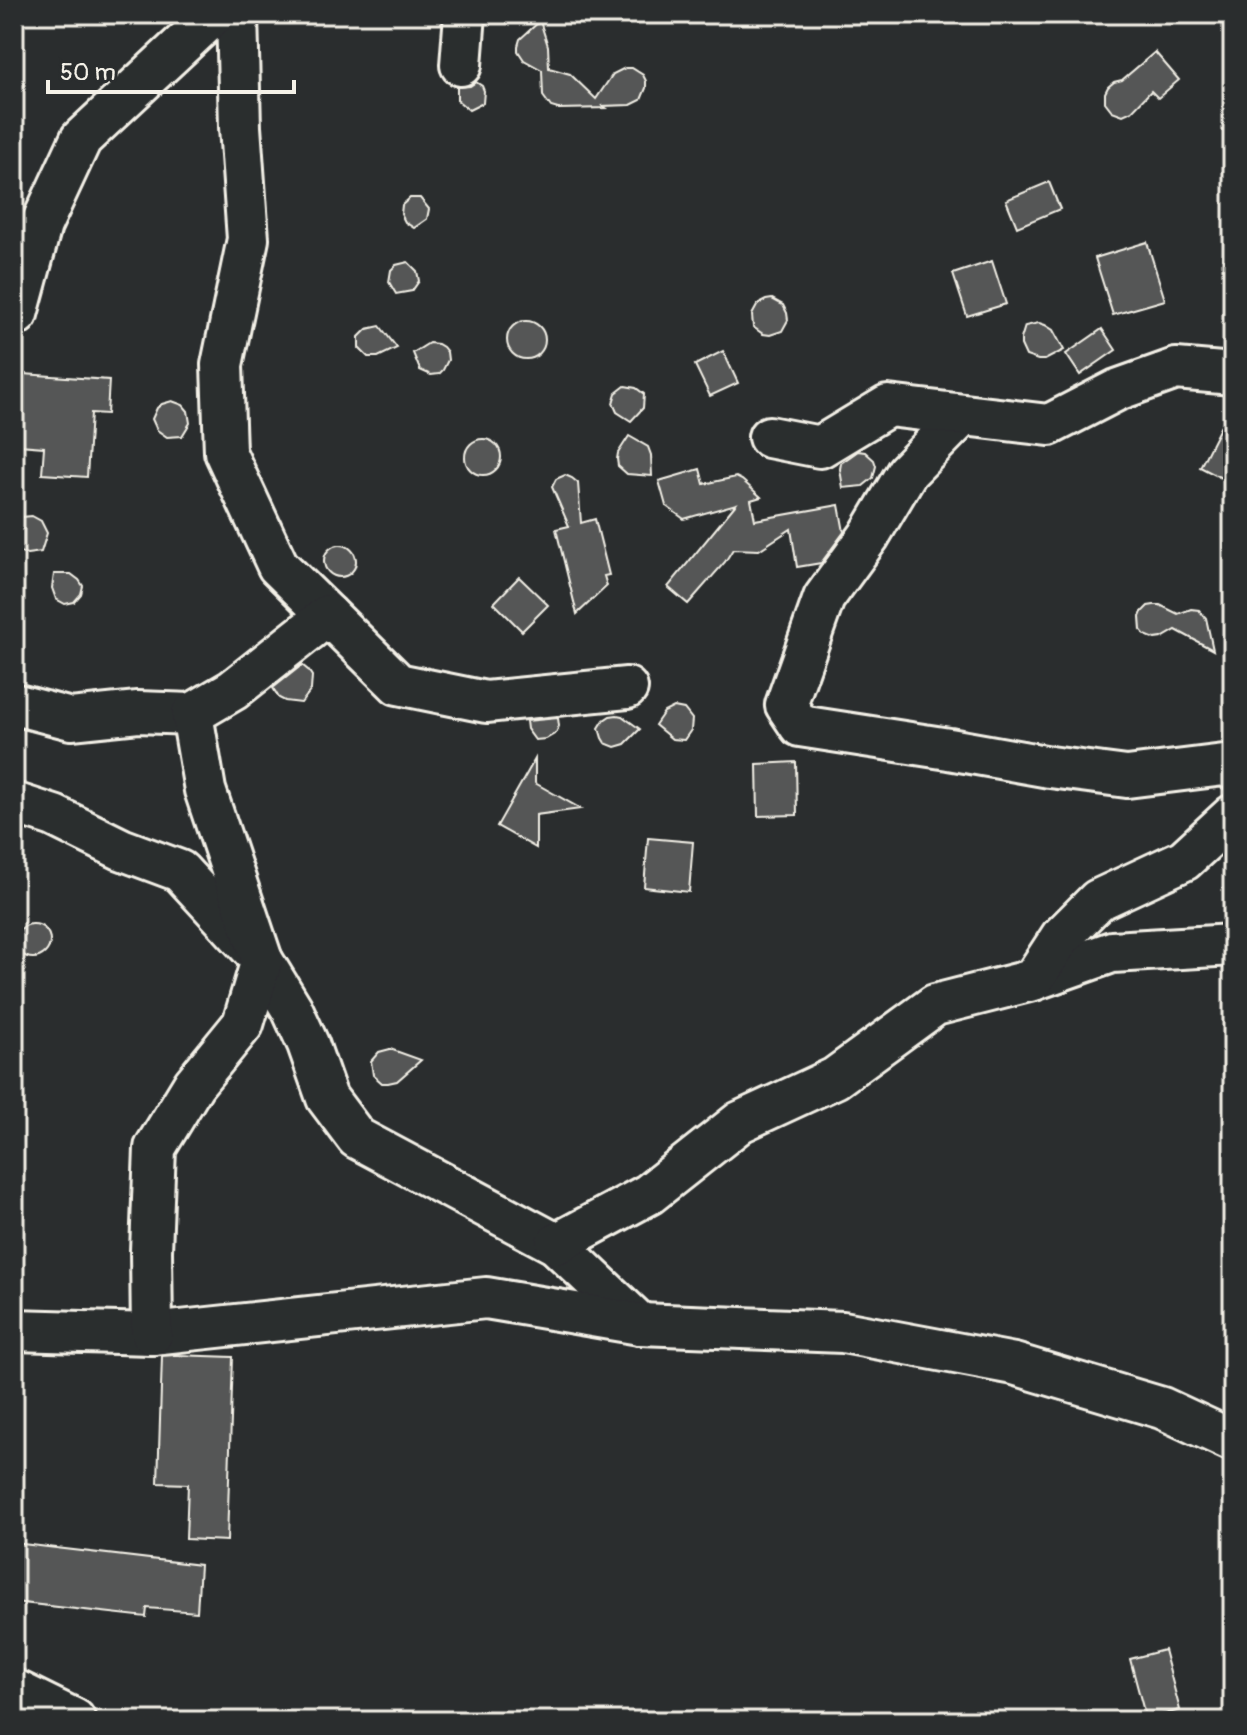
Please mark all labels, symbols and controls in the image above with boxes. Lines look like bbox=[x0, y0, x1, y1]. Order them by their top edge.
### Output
scale bar bbox=[48, 44, 294, 94]
text: 50 m bbox=[60, 58, 116, 87]

